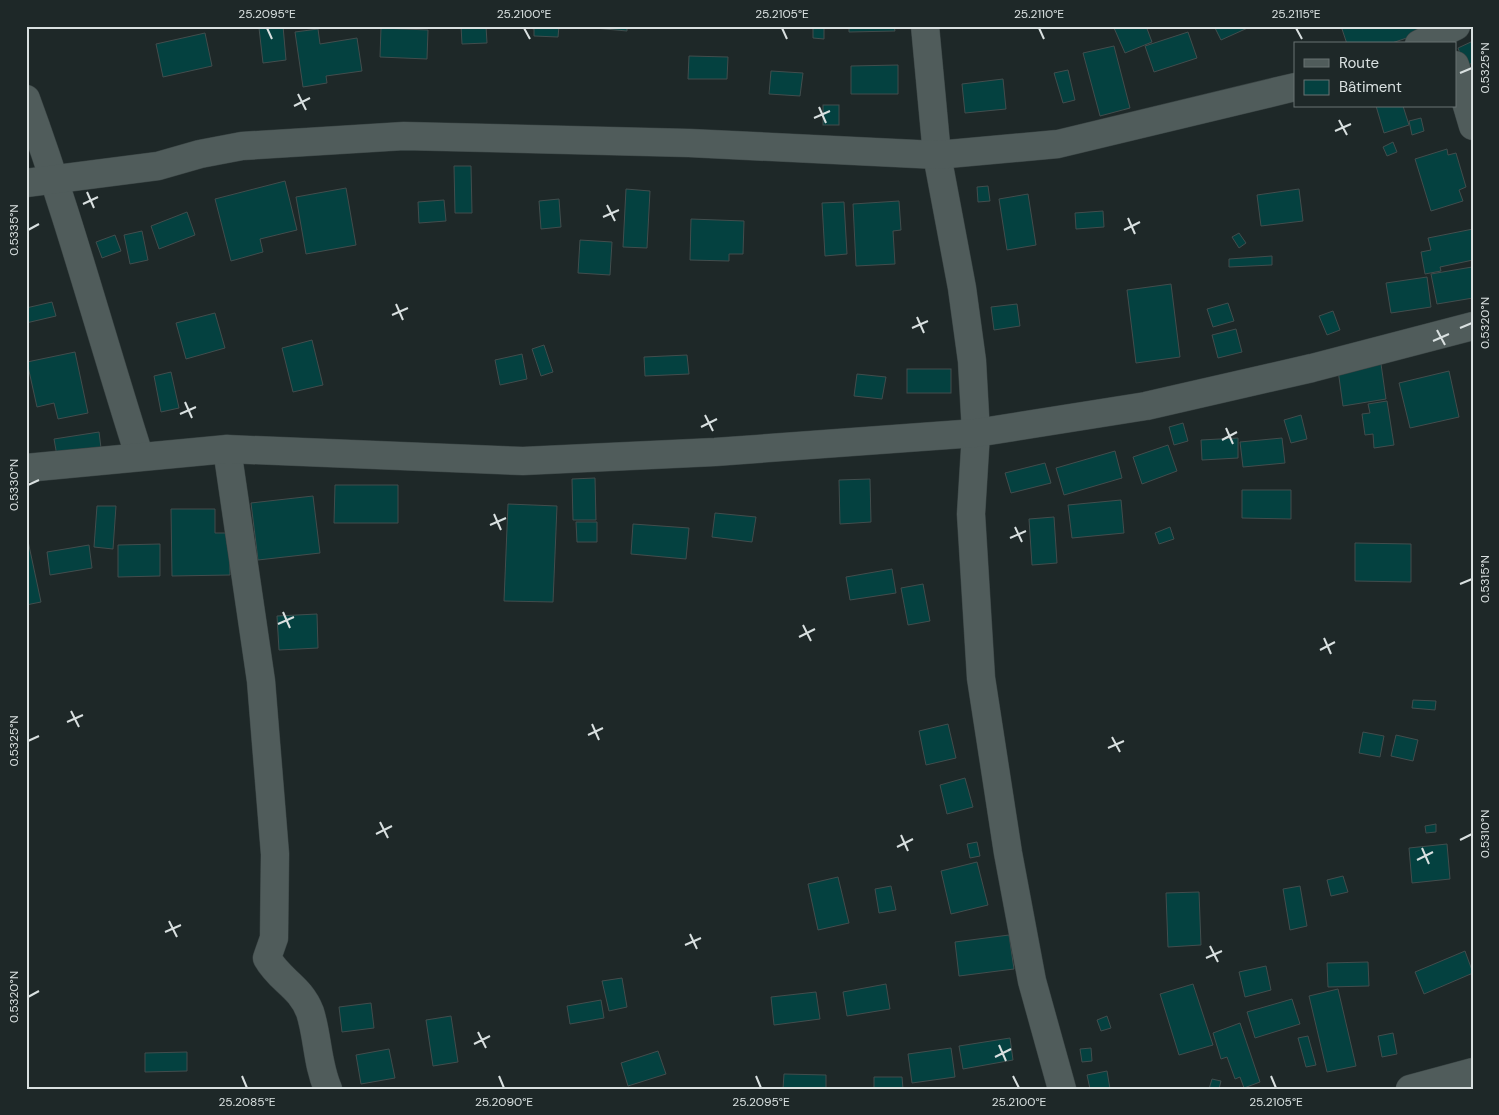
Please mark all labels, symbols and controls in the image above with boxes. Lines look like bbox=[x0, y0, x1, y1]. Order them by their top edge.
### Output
text: 25.2095°E bbox=[238, 6, 296, 22]
text: 25.2100°E bbox=[497, 6, 552, 22]
text: 25.2105°E bbox=[755, 6, 809, 22]
text: 25.2110°E bbox=[1014, 6, 1064, 22]
text: 25.2115°E bbox=[1271, 6, 1321, 22]
legend bbox=[1294, 42, 1456, 108]
text: 0.5325°N bbox=[1477, 42, 1493, 94]
text: Route bbox=[1339, 53, 1379, 73]
text: Bâtiment bbox=[1339, 77, 1402, 97]
text: 0.5335°N bbox=[6, 204, 22, 256]
text: 0.5320°N bbox=[1477, 297, 1493, 349]
text: 0.5330°N bbox=[6, 459, 22, 511]
text: 0.5315°N bbox=[1477, 555, 1493, 603]
text: 0.5325°N bbox=[6, 715, 22, 767]
text: 0.5310°N bbox=[1477, 810, 1493, 858]
text: 0.5320°N bbox=[6, 971, 22, 1023]
text: 25.2085°E bbox=[218, 1094, 276, 1110]
text: 25.2090°E bbox=[475, 1094, 533, 1110]
text: 25.2095°E bbox=[732, 1094, 790, 1110]
text: 25.2100°E bbox=[992, 1094, 1047, 1110]
text: 25.2105°E bbox=[1249, 1094, 1303, 1110]

